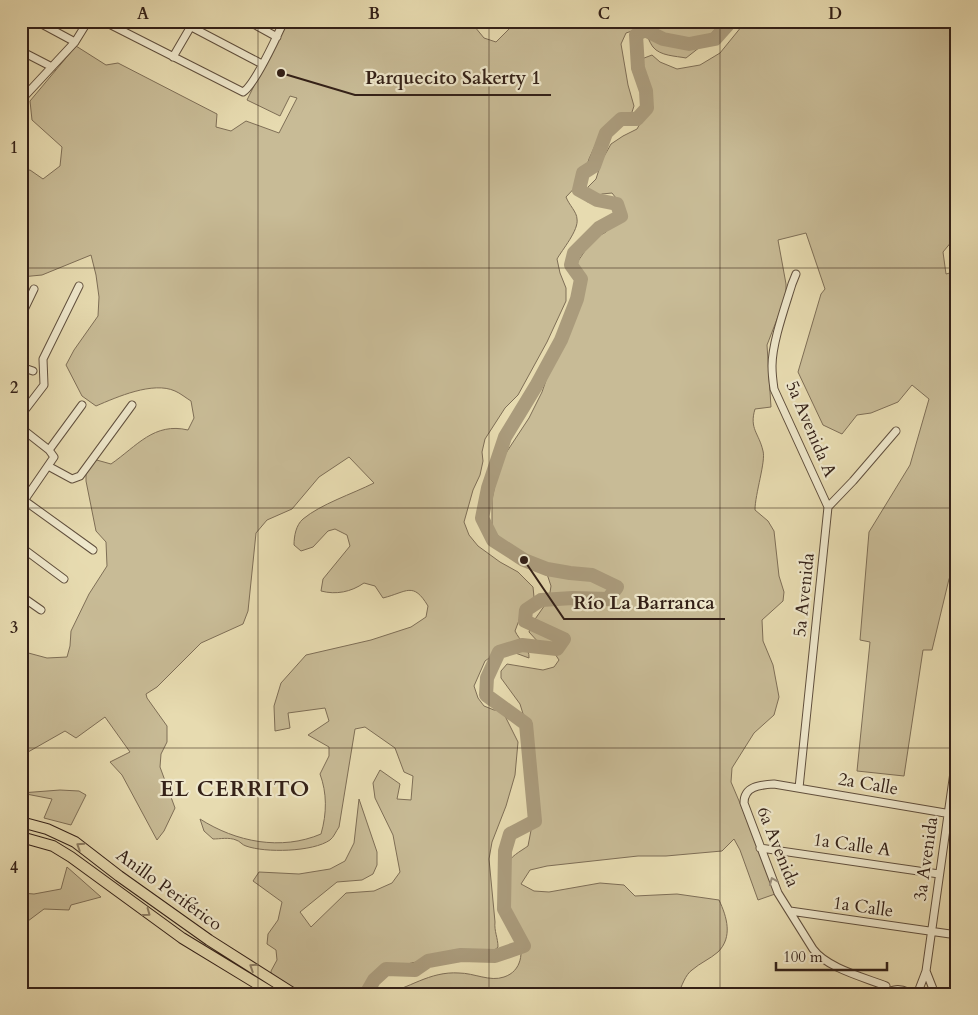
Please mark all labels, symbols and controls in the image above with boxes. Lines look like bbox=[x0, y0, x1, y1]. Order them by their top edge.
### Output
text: A bbox=[137, 3, 149, 25]
text: B bbox=[368, 3, 380, 25]
text: C bbox=[598, 3, 610, 25]
text: D bbox=[828, 3, 842, 25]
callout: Parquecito Sakerty 1 bbox=[355, 61, 551, 95]
text: Parquecito Sakerty 1 bbox=[365, 65, 541, 91]
text: 1 bbox=[10, 137, 18, 159]
text: 2 bbox=[10, 377, 18, 399]
street label: 5a Avenida A bbox=[780, 377, 843, 481]
street label: 5a Avenida bbox=[787, 551, 821, 638]
callout: Río La Barranca bbox=[564, 585, 725, 619]
text: Río La Barranca bbox=[573, 590, 715, 616]
text: 3 bbox=[10, 617, 18, 639]
street label: 2a Calle bbox=[836, 766, 900, 802]
district label: EL CERRITO bbox=[160, 774, 310, 804]
street label: 6a Avenida bbox=[751, 803, 806, 891]
street label: 3a Avenida bbox=[908, 815, 944, 903]
street label: 1a Calle A bbox=[811, 827, 893, 863]
one-way arrow bbox=[76, 843, 86, 852]
street label: Anillo Periférico bbox=[111, 843, 227, 937]
text: 4 bbox=[10, 857, 18, 879]
one-way arrow bbox=[768, 877, 778, 885]
street label: 1a Calle bbox=[831, 890, 895, 924]
one-way arrow bbox=[141, 907, 151, 916]
scale bar bbox=[776, 940, 887, 972]
text: 100 m bbox=[783, 947, 823, 967]
one-way arrow bbox=[250, 964, 259, 973]

